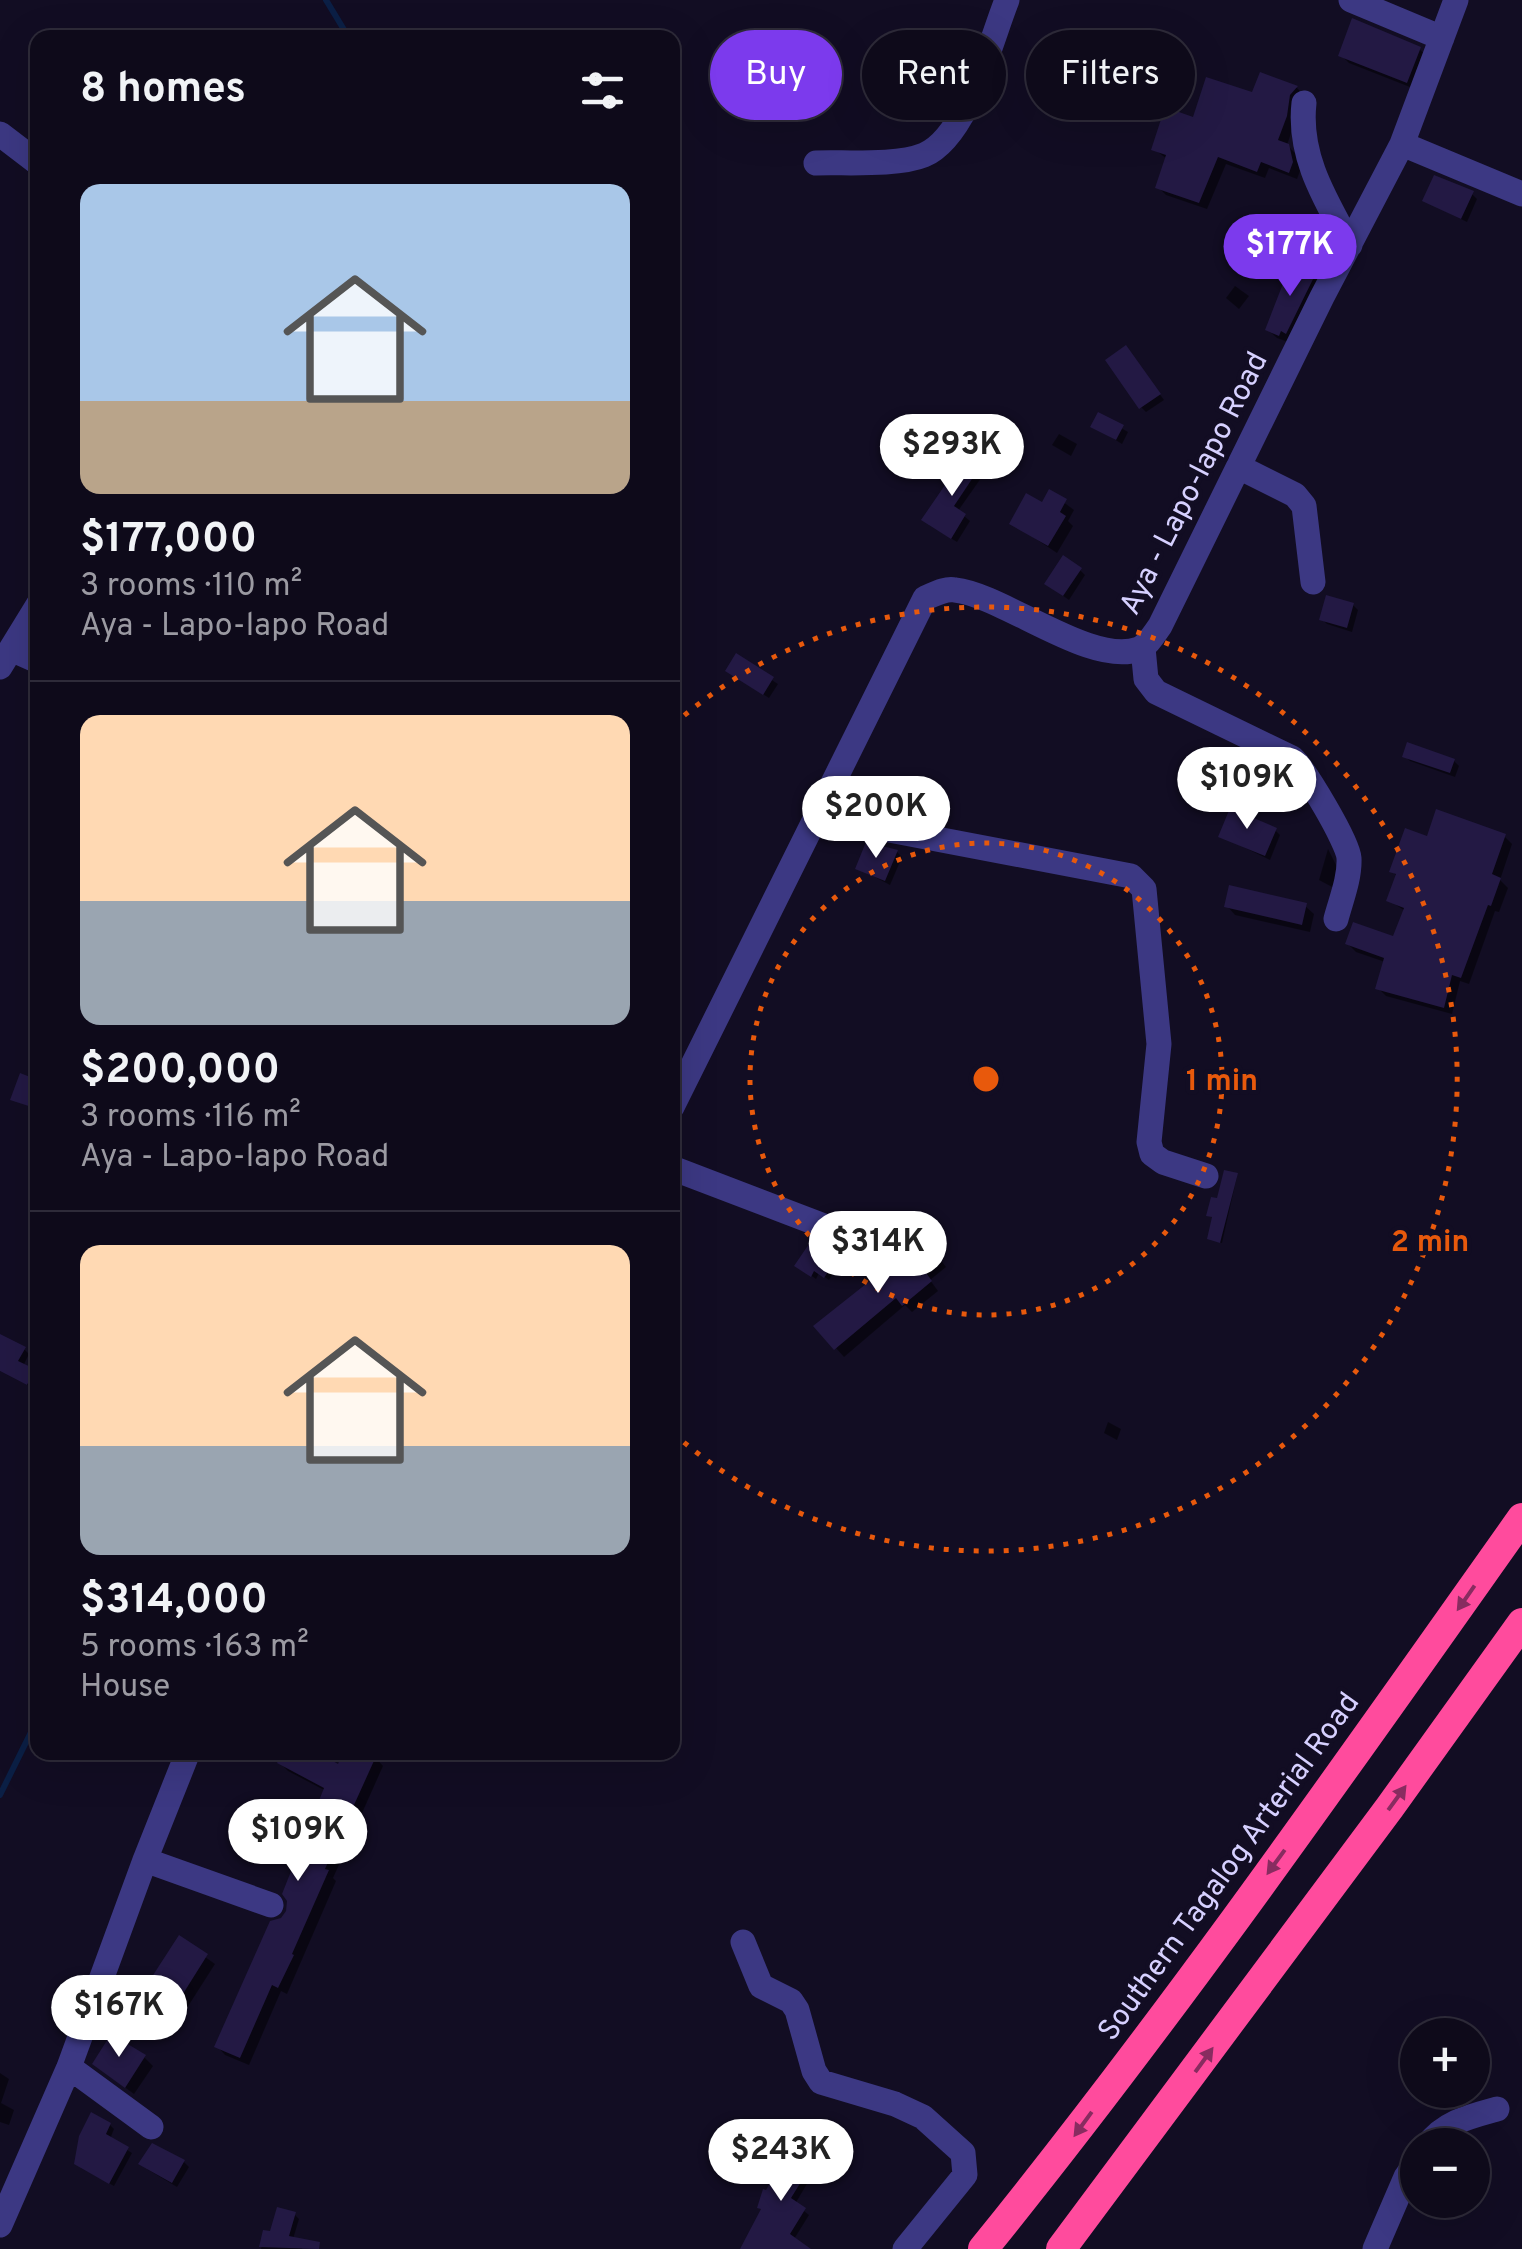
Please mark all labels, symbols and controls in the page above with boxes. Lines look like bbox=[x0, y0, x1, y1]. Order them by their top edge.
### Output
chip: Buy bbox=[710, 30, 842, 120]
chip: Rent bbox=[862, 30, 1006, 120]
chip: Filters bbox=[1026, 30, 1195, 120]
icon: filters bbox=[575, 63, 630, 118]
text: 8 homes bbox=[80, 64, 246, 117]
pin: $177K bbox=[1220, 214, 1360, 299]
text: $177K bbox=[1246, 226, 1334, 266]
icon: home bbox=[265, 249, 445, 429]
street label: Aya - Lapo-lapo Road bbox=[1113, 347, 1278, 622]
pin: $293K bbox=[882, 414, 1022, 499]
text: $293K bbox=[902, 426, 1002, 466]
text: $177,000 bbox=[80, 514, 257, 567]
text: 3 rooms · 110 m² bbox=[80, 567, 302, 607]
text: Aya - Lapo-lapo Road bbox=[80, 607, 389, 647]
pin: $109K bbox=[1177, 747, 1317, 832]
text: $109K bbox=[1199, 759, 1295, 799]
pin: $200K bbox=[806, 776, 946, 861]
icon: home bbox=[265, 780, 445, 960]
text: $200K bbox=[824, 788, 928, 828]
text: $200,000 bbox=[80, 1045, 280, 1098]
centre of rings bbox=[968, 1061, 1004, 1097]
text: 1 min bbox=[1186, 1064, 1258, 1101]
text: 3 rooms · 116 m² bbox=[80, 1098, 301, 1138]
text: Aya - Lapo-lapo Road bbox=[80, 1138, 389, 1178]
pin: $314K bbox=[808, 1211, 948, 1296]
text: $314K bbox=[831, 1223, 925, 1263]
text: 2 min bbox=[1391, 1225, 1469, 1262]
icon: home bbox=[265, 1310, 445, 1490]
text: $314,000 bbox=[80, 1575, 268, 1628]
one-way arrow bbox=[1457, 1585, 1476, 1611]
text: 5 rooms · 163 m² bbox=[80, 1628, 309, 1668]
text: House bbox=[80, 1668, 170, 1708]
street label: Southern Tagalog Arterial Road bbox=[1091, 1686, 1369, 2049]
one-way arrow bbox=[1387, 1784, 1406, 1811]
pin: $109K bbox=[228, 1799, 368, 1884]
text: $109K bbox=[250, 1811, 346, 1851]
one-way arrow bbox=[1267, 1849, 1286, 1875]
pin: $167K bbox=[49, 1975, 189, 2060]
text: $167K bbox=[73, 1987, 165, 2027]
map controls bbox=[1400, 2018, 1490, 2218]
button: + bbox=[1400, 2018, 1490, 2108]
one-way arrow bbox=[1194, 2046, 1214, 2073]
one-way arrow bbox=[1074, 2110, 1094, 2137]
pin: $243K bbox=[711, 2119, 851, 2204]
button: − bbox=[1400, 2128, 1490, 2218]
text: $243K bbox=[730, 2131, 832, 2171]

